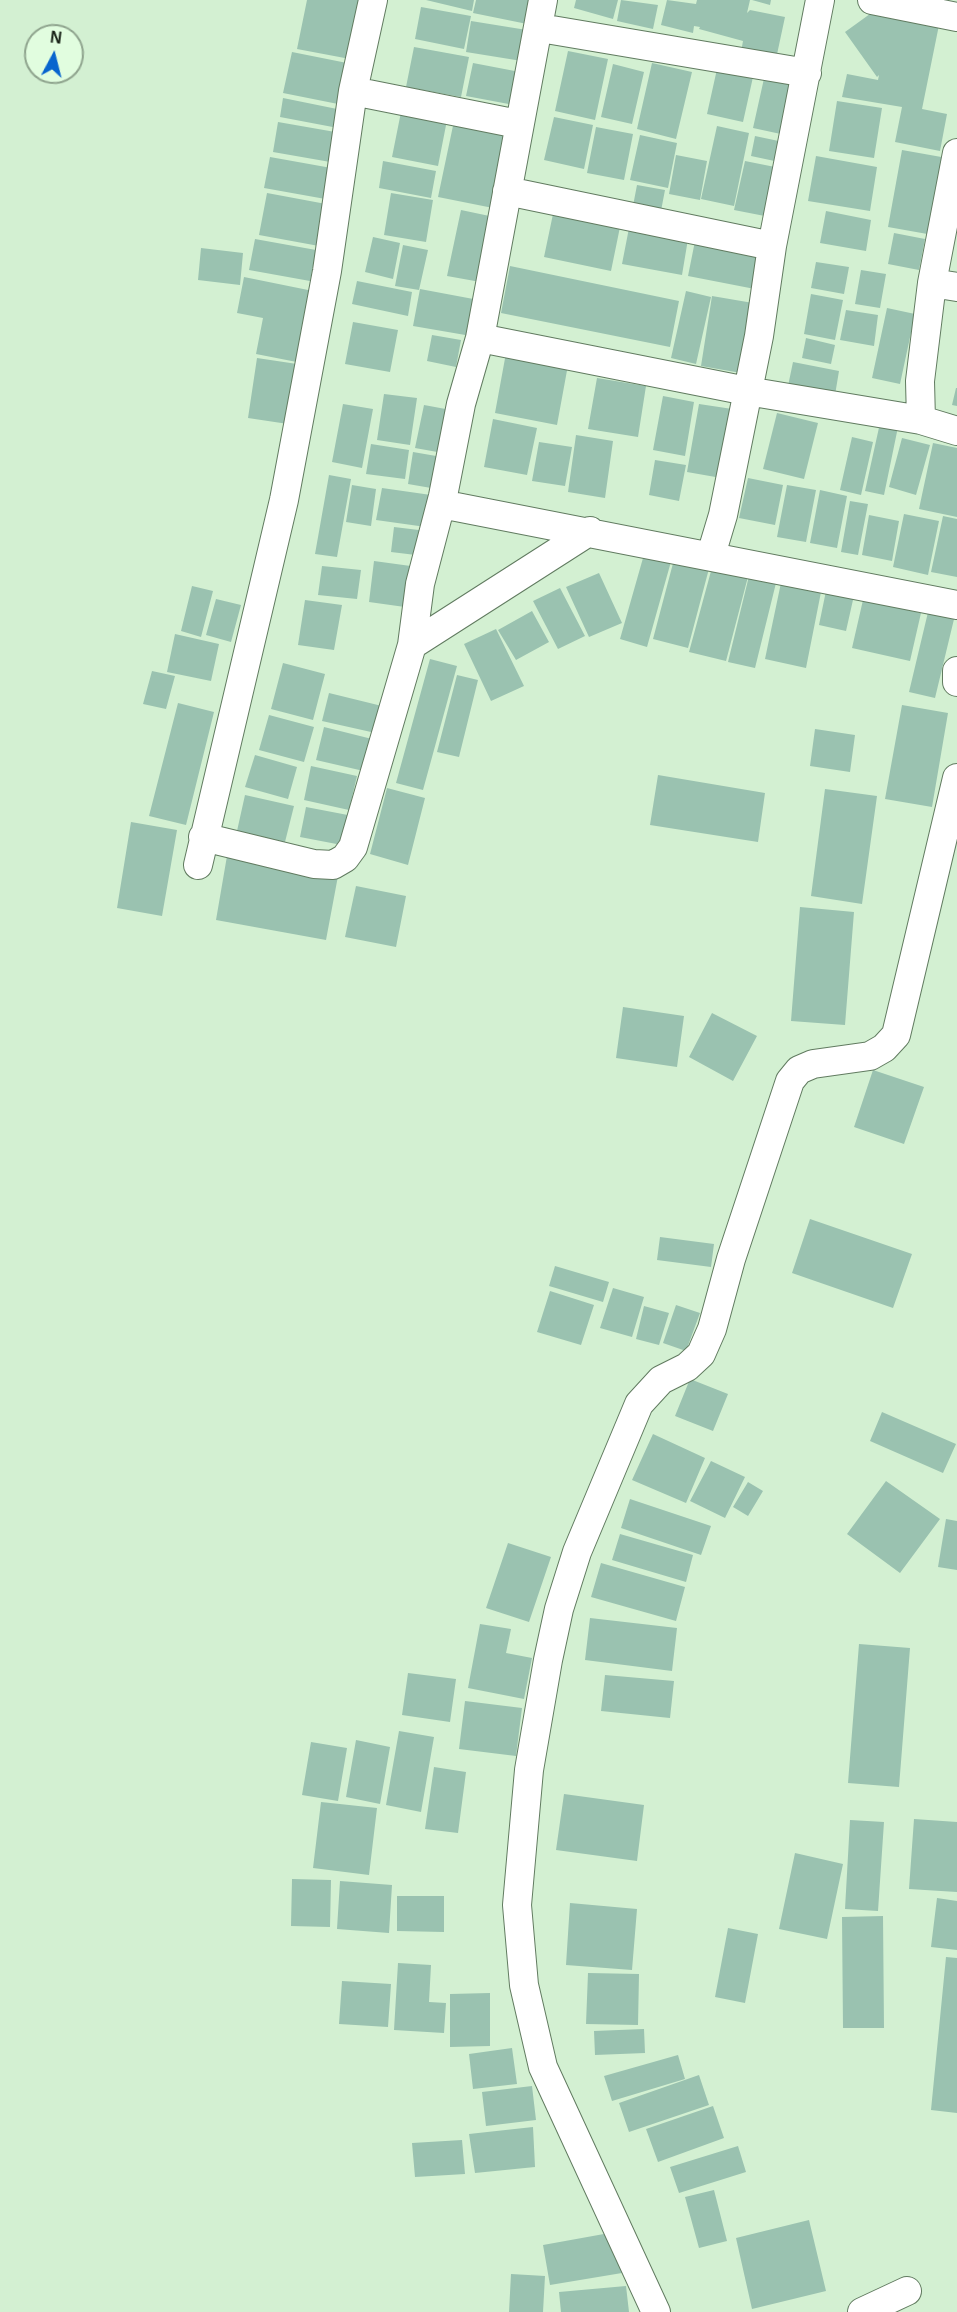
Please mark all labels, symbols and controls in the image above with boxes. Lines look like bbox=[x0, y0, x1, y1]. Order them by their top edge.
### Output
north arrow bbox=[24, 24, 84, 84]
text: N bbox=[49, 28, 63, 47]

